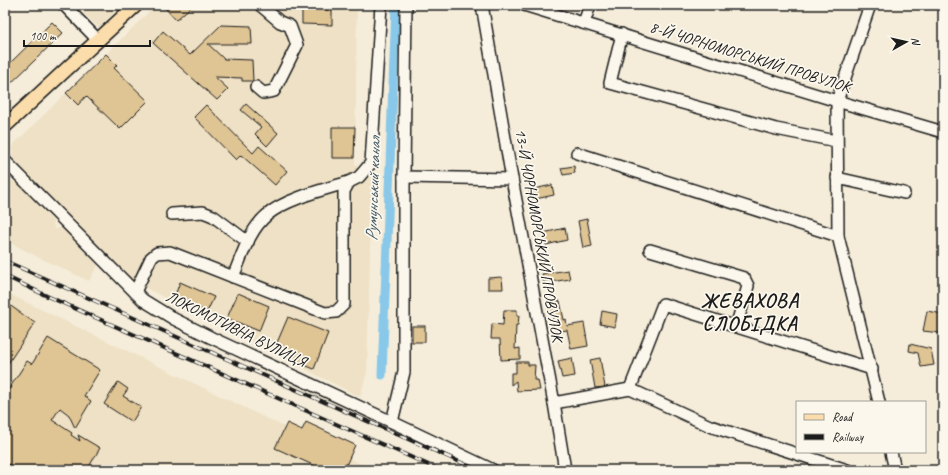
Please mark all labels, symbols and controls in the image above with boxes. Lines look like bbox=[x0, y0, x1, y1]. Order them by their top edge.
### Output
street label: 8-Й ЧОРНОМОРСЬКИЙ ПРОВУЛОК bbox=[647, 17, 856, 98]
scale bar bbox=[24, 22, 150, 48]
north arrow bbox=[886, 22, 926, 62]
text: 100 m bbox=[30, 28, 57, 44]
text: N bbox=[908, 36, 924, 47]
street label: 13-Й ЧОРНОМОРСЬКИЙ ПРОВУЛОК bbox=[510, 127, 568, 346]
water label: Румунський канал bbox=[361, 134, 385, 241]
street label: ЛОКОМОТИВНА ВУЛИЦЯ bbox=[163, 286, 312, 373]
district label: ЖЕВАХОВА СЛОБІДКА bbox=[701, 288, 800, 336]
legend bbox=[796, 401, 926, 453]
text: Road bbox=[832, 409, 854, 425]
text: Railway bbox=[832, 429, 864, 445]

